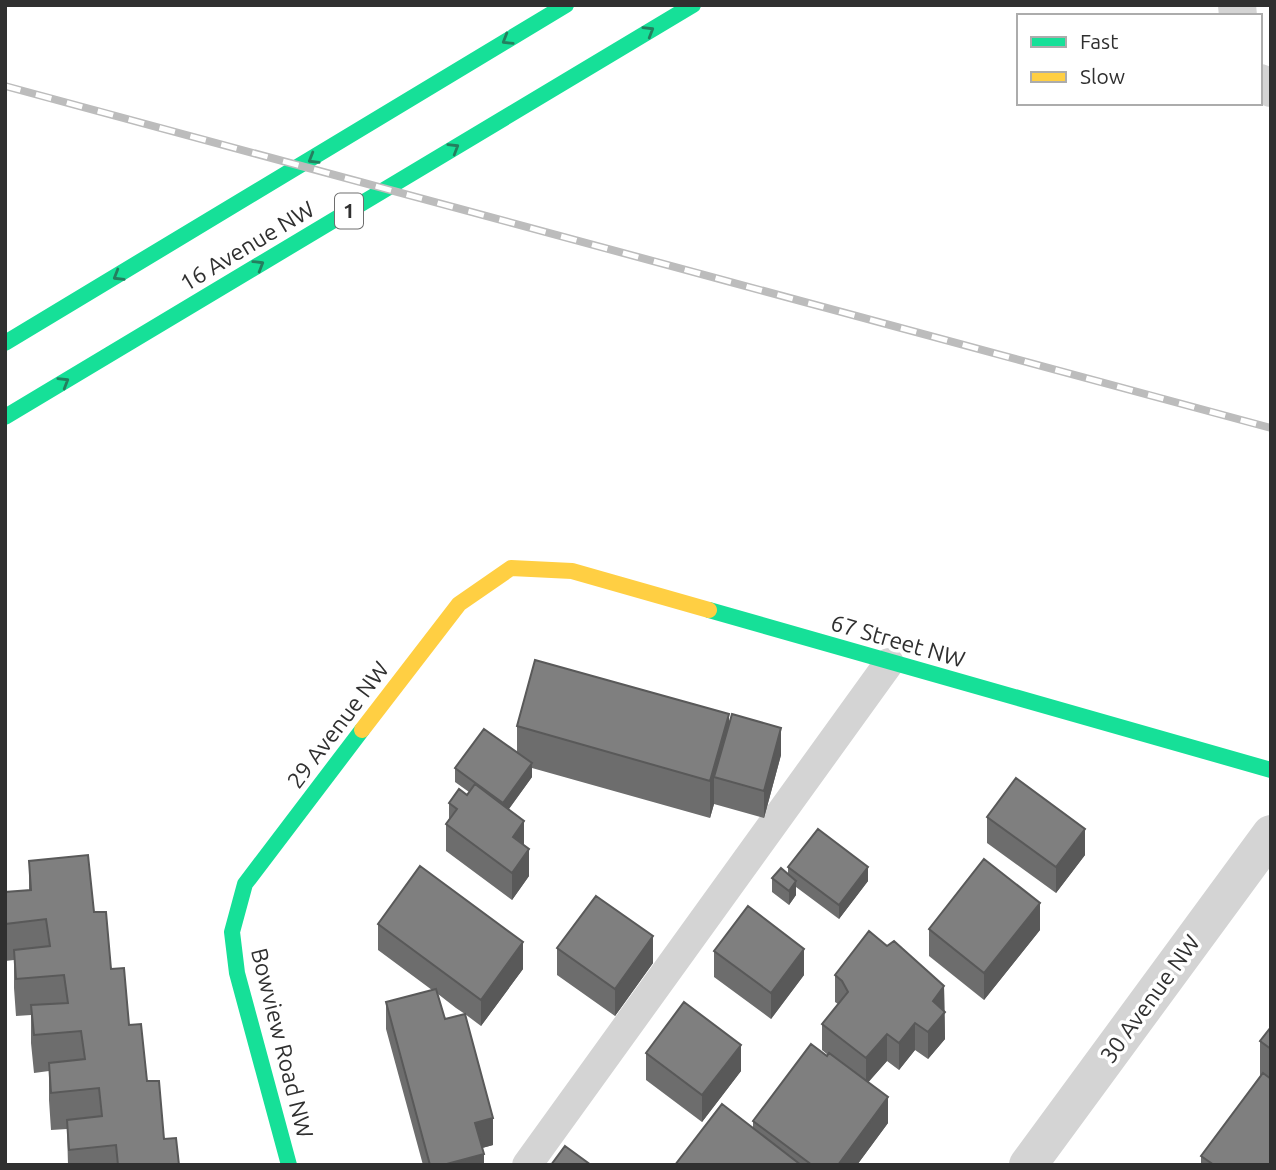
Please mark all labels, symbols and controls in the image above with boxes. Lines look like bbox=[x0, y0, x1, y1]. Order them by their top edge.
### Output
legend bbox=[1017, 14, 1262, 105]
one-way arrow bbox=[642, 27, 655, 40]
text: Fast bbox=[1080, 29, 1118, 53]
one-way arrow bbox=[502, 32, 515, 45]
text: Slow bbox=[1080, 64, 1125, 88]
one-way arrow bbox=[447, 144, 460, 157]
one-way arrow bbox=[308, 151, 321, 164]
road number: 1 bbox=[335, 194, 363, 228]
street label: 16 Avenue NW bbox=[175, 196, 318, 295]
one-way arrow bbox=[251, 260, 264, 273]
one-way arrow bbox=[112, 268, 125, 281]
one-way arrow bbox=[56, 377, 69, 390]
street label: 67 Street NW bbox=[828, 609, 968, 672]
street label: 29 Avenue NW bbox=[282, 657, 393, 793]
street label: 30 Avenue NW bbox=[1095, 930, 1204, 1067]
street label: Bowview Road NW bbox=[247, 945, 318, 1140]

